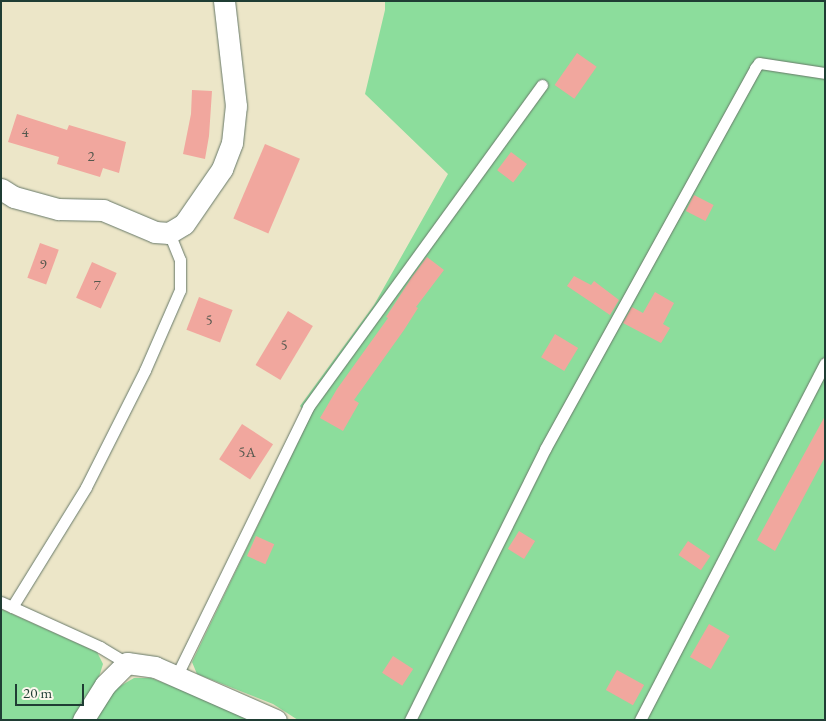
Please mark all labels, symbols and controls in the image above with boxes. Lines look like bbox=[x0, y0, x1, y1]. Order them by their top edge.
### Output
house number: 4 bbox=[21, 123, 29, 141]
house number: 2 bbox=[87, 147, 95, 165]
house number: 9 bbox=[39, 255, 47, 273]
house number: 7 bbox=[93, 276, 101, 294]
house number: 5 bbox=[205, 311, 213, 329]
house number: 5 bbox=[280, 336, 288, 354]
house number: 5А bbox=[238, 443, 256, 461]
scale bar bbox=[18, 674, 86, 706]
text: 20 m bbox=[23, 683, 52, 702]

